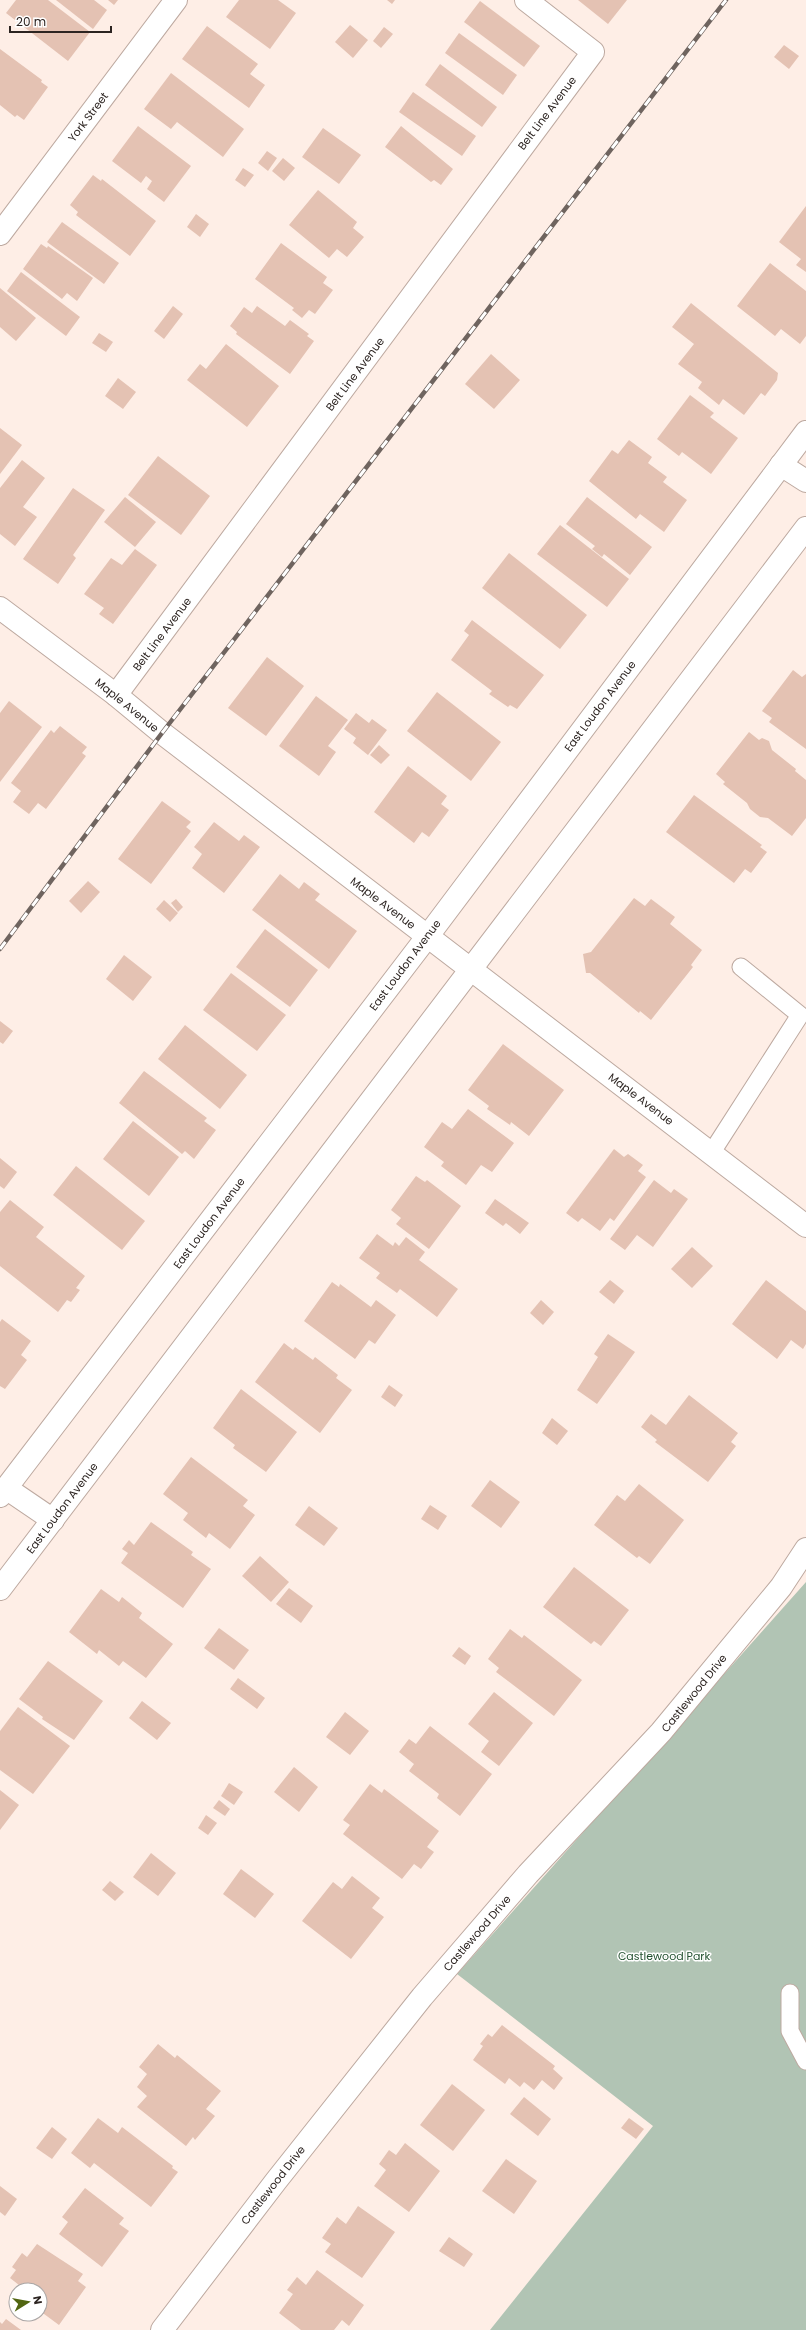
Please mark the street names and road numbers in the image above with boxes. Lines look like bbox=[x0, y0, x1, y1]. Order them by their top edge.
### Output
street label: Belt Line Avenue bbox=[514, 73, 580, 153]
street label: York Street bbox=[64, 89, 112, 145]
street label: Belt Line Avenue bbox=[322, 334, 388, 414]
street label: Belt Line Avenue bbox=[129, 594, 195, 674]
street label: East Loudon Avenue bbox=[560, 657, 640, 755]
street label: Maple Avenue bbox=[92, 674, 163, 736]
street label: Maple Avenue bbox=[347, 873, 419, 933]
street label: East Loudon Avenue bbox=[365, 916, 445, 1014]
street label: Maple Avenue bbox=[605, 1069, 677, 1129]
street label: East Loudon Avenue bbox=[169, 1174, 249, 1272]
street label: East Loudon Avenue bbox=[22, 1459, 102, 1557]
street label: Castlewood Drive bbox=[657, 1650, 731, 1735]
street label: Castlewood Drive bbox=[439, 1891, 515, 1975]
street label: Castlewood Drive bbox=[237, 2142, 309, 2228]

